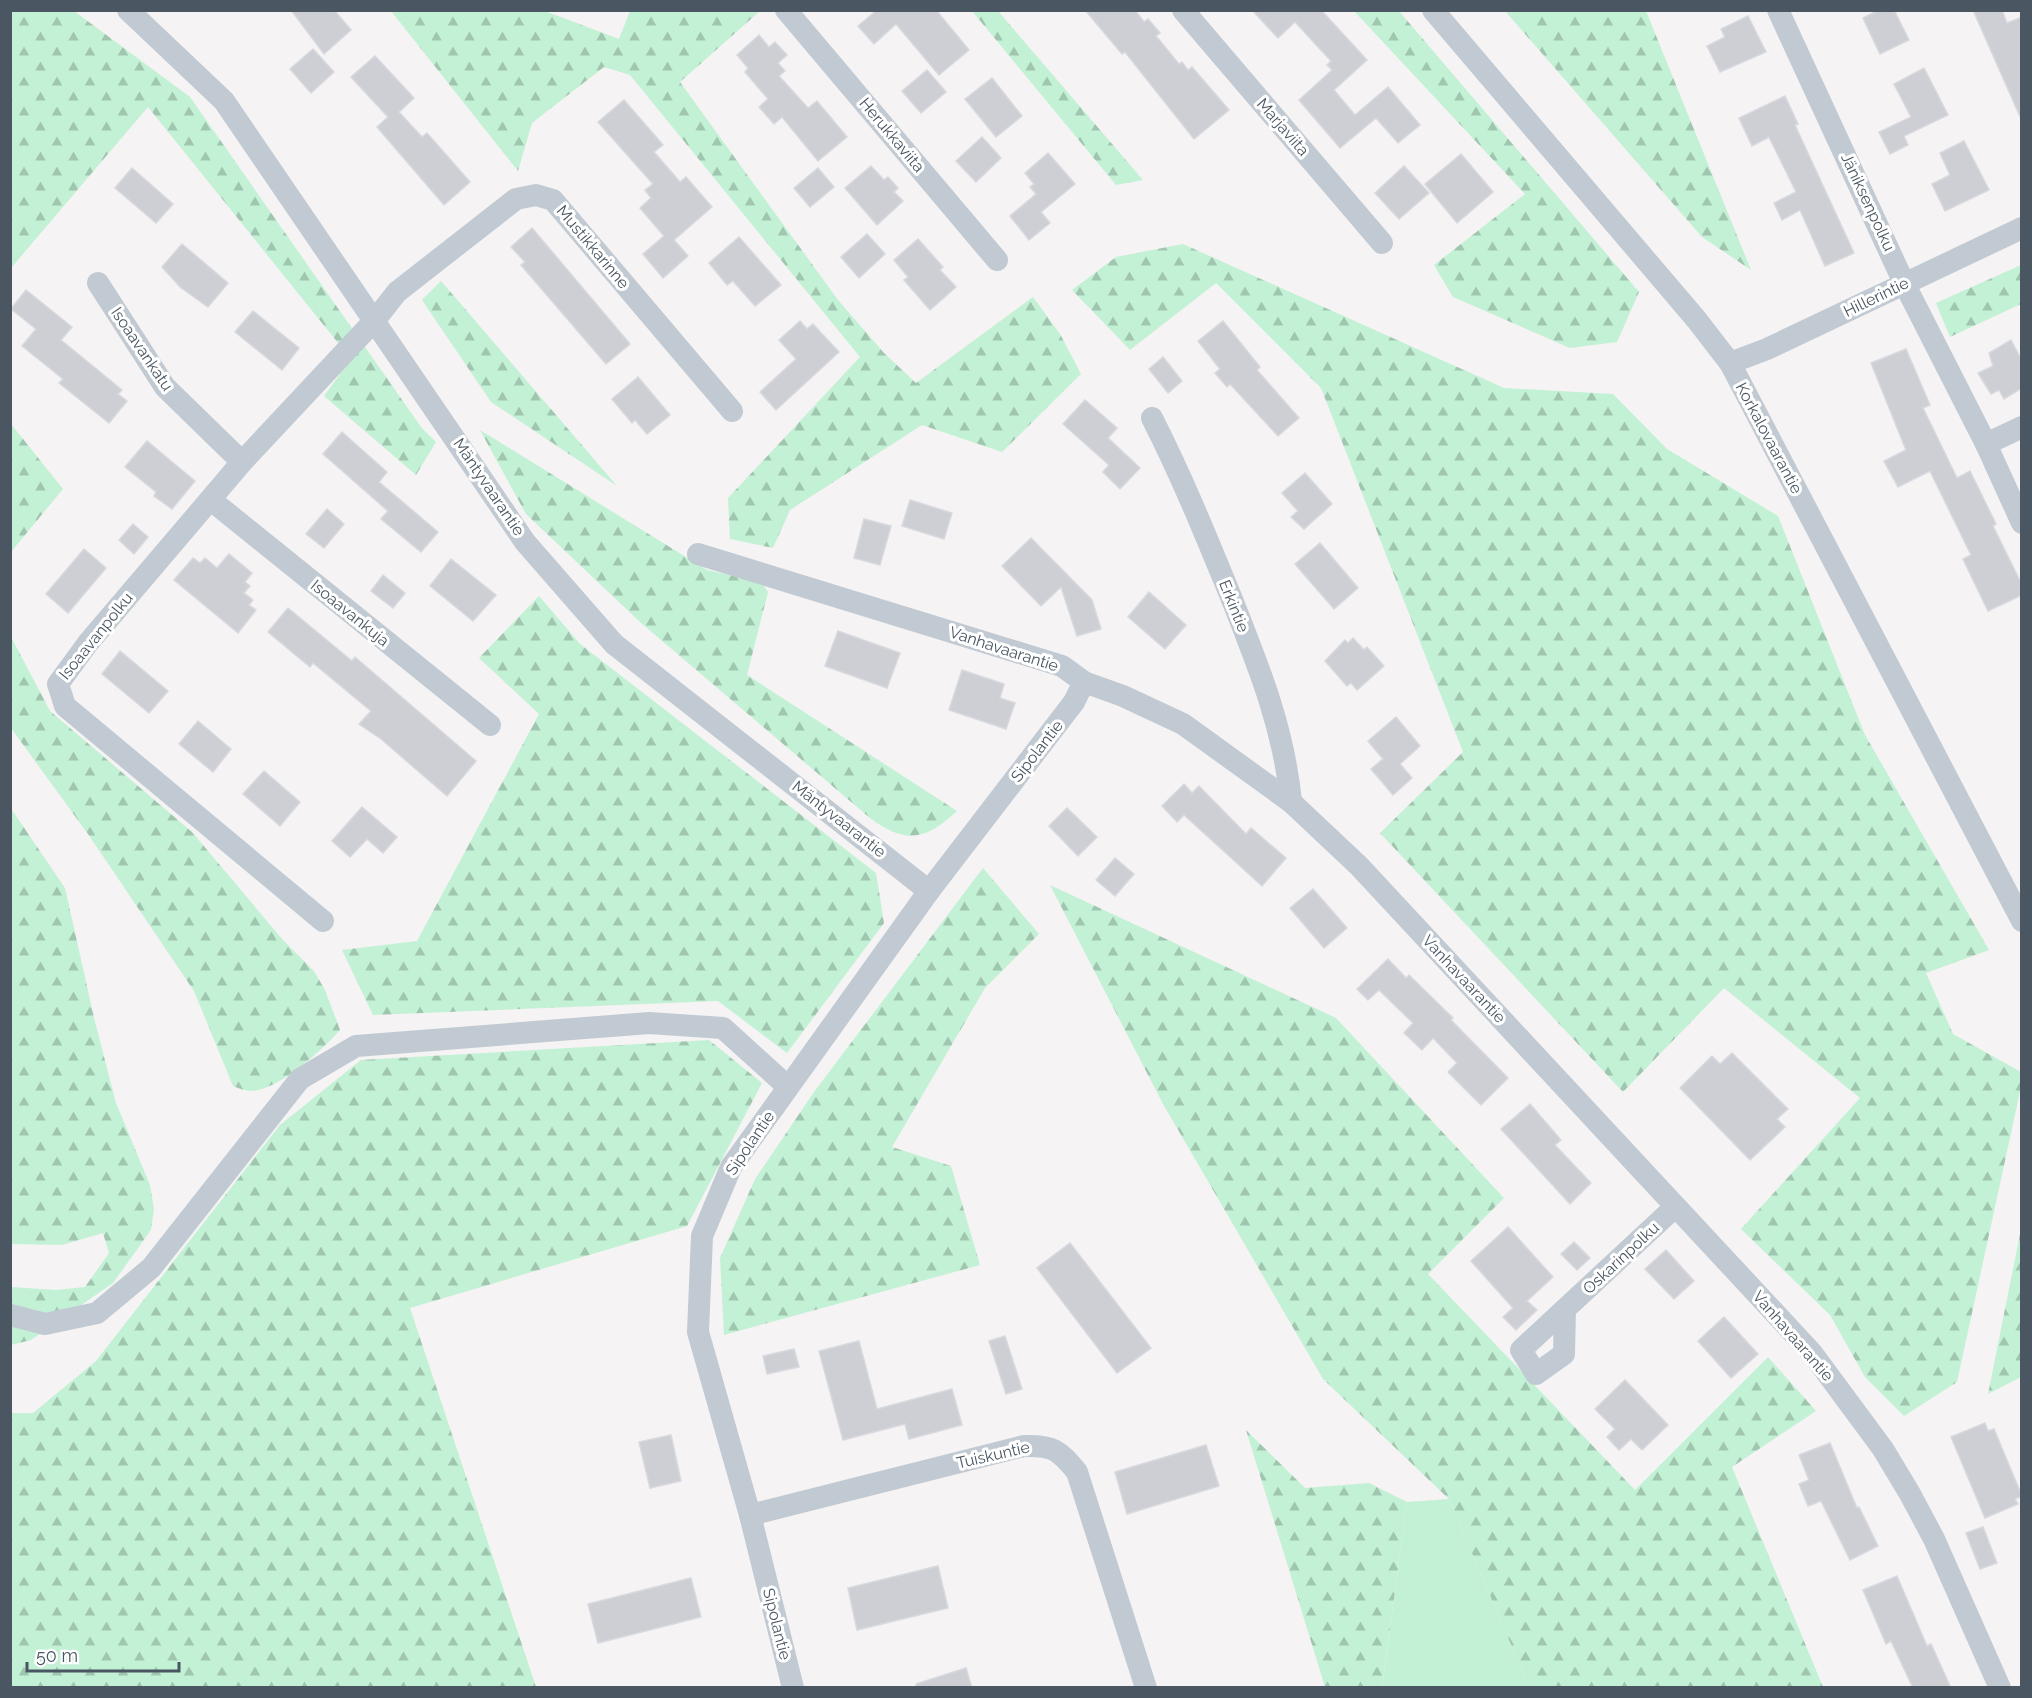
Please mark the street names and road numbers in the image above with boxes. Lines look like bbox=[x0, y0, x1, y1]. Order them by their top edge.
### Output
street label: Herukkaviita bbox=[855, 94, 929, 176]
street label: Marjaviita bbox=[1253, 94, 1313, 160]
street label: Jäniksenpolku bbox=[1837, 150, 1899, 254]
street label: Mustikkarinne bbox=[553, 201, 633, 293]
street label: Hillerintie bbox=[1840, 273, 1912, 321]
street label: Isoaavankatu bbox=[107, 304, 177, 394]
street label: Korkalovaarantie bbox=[1732, 379, 1806, 497]
street label: Mäntyvaarantie bbox=[449, 435, 529, 539]
street label: Isoaavankuja bbox=[307, 576, 393, 650]
street label: Erkintie bbox=[1215, 577, 1253, 635]
street label: Isoaavanpolku bbox=[55, 589, 137, 683]
street label: Vanhavaarantie bbox=[947, 622, 1061, 676]
street label: Sipolantie bbox=[1007, 716, 1067, 786]
street label: Mäntyvaarantie bbox=[788, 777, 890, 861]
street label: Vanhavaarantie bbox=[1418, 931, 1510, 1027]
street label: Sipolantie bbox=[722, 1107, 778, 1179]
street label: Oskarinpolku bbox=[1579, 1218, 1663, 1298]
street label: Vanhavaarantie bbox=[1749, 1287, 1837, 1385]
street label: Tuiskuntie bbox=[955, 1437, 1031, 1473]
street label: Sipolantie bbox=[759, 1586, 795, 1662]

